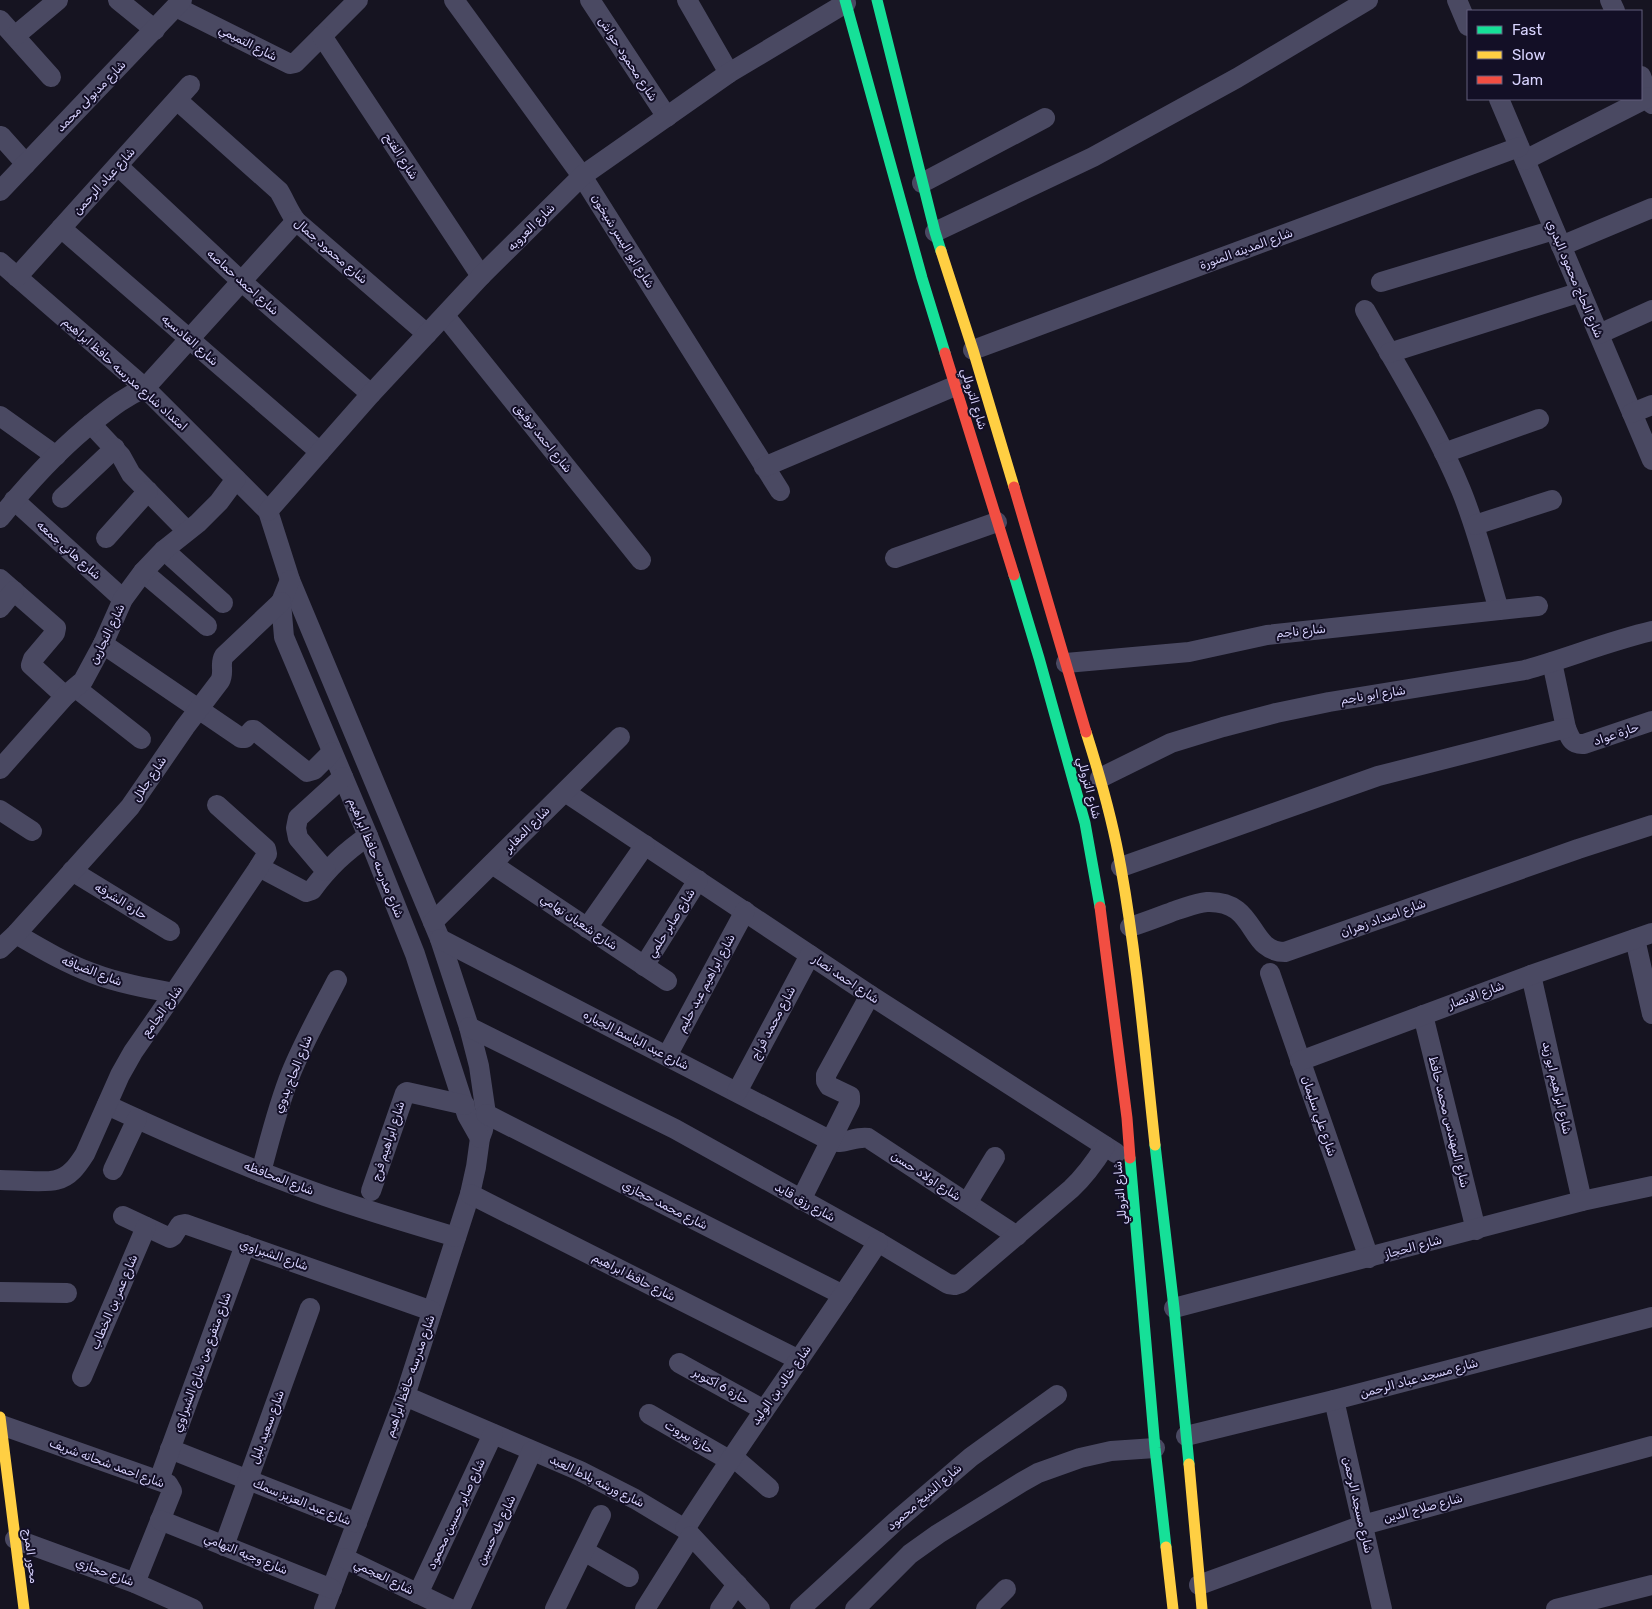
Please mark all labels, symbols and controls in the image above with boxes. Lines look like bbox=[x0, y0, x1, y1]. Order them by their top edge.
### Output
legend bbox=[1467, 10, 1642, 100]
street label: شارع محمود حواش bbox=[594, 14, 660, 105]
text: Fast bbox=[1512, 21, 1542, 39]
street label: شارع التميمي bbox=[216, 22, 280, 66]
text: Slow bbox=[1512, 46, 1545, 64]
street label: شارع مدبولى محمد bbox=[53, 57, 130, 136]
text: Jam bbox=[1512, 71, 1543, 89]
street label: شارع الفتح bbox=[379, 130, 421, 183]
street label: شارع عباد الرحمن bbox=[70, 144, 139, 219]
street label: شارع ابو اليسر شيخون bbox=[587, 191, 658, 292]
street label: شارع العروبه bbox=[504, 200, 559, 255]
street label: شارع محمود جمال bbox=[290, 215, 371, 288]
street label: شارع الحاج محمود البدري bbox=[1542, 218, 1606, 341]
street label: شارع المدينه المنورة bbox=[1197, 226, 1295, 274]
street label: شارع احمد حماصه bbox=[203, 246, 282, 319]
street label: شارع القادسيه bbox=[157, 312, 221, 370]
street label: امتداد شارع مدرسه حافظ ابراهيم bbox=[58, 314, 190, 435]
street label: شارع التروللي bbox=[956, 367, 990, 432]
street label: شارع احمد توفيق bbox=[509, 401, 575, 477]
street label: شارع هاني جمعه bbox=[33, 518, 104, 584]
street label: شارع النجارين bbox=[86, 601, 129, 667]
street label: شارع ناجم bbox=[1275, 621, 1327, 643]
street label: شارع ابو ناجم bbox=[1340, 683, 1407, 709]
street label: حارة عواد bbox=[1591, 720, 1641, 749]
street label: شارع جلال bbox=[129, 754, 171, 805]
street label: شارع التروللي bbox=[1072, 755, 1104, 821]
street label: شارع مدرسه حافظ ابراهيم bbox=[344, 796, 407, 921]
street label: شارع المقابر bbox=[501, 803, 554, 857]
street label: حارة الشرفه bbox=[92, 880, 150, 923]
street label: شارع صابر حلمي bbox=[644, 886, 700, 961]
street label: شارع شعبان تهامي bbox=[537, 891, 620, 955]
street label: شارع امتداد زهران bbox=[1338, 896, 1428, 942]
street label: شارع ابراهيم عبد حليم bbox=[674, 931, 740, 1035]
street label: شارع احمد نصار bbox=[808, 951, 882, 1008]
street label: شارع الضيافه bbox=[59, 953, 124, 991]
street label: شارع الانصار bbox=[1445, 978, 1507, 1014]
street label: شارع الجامع bbox=[139, 983, 187, 1041]
street label: شارع محمد فراج bbox=[748, 984, 800, 1063]
street label: شارع عبد الباسط الجياره bbox=[580, 1007, 691, 1075]
street label: شارع الحاج بدوي bbox=[271, 1033, 317, 1116]
street label: شارع ابراهيم ابو زيد bbox=[1538, 1040, 1574, 1136]
street label: شارع المهندس محمد حافظ bbox=[1424, 1055, 1472, 1190]
street label: شارع علي سليمان bbox=[1297, 1074, 1339, 1159]
street label: شارع ابراهيم فرج bbox=[369, 1099, 409, 1183]
street label: شارع اولاد حسن bbox=[887, 1148, 964, 1205]
street label: شارع المحافظه bbox=[241, 1158, 316, 1200]
street label: شارع التروللي bbox=[1110, 1160, 1132, 1225]
street label: شارع محمد حجازي bbox=[619, 1177, 710, 1234]
street label: شارع رزق قايد bbox=[771, 1180, 838, 1226]
street label: شارع الحجاز bbox=[1382, 1233, 1444, 1264]
street label: شارع الشبراوي bbox=[237, 1237, 310, 1275]
street label: شارع حافظ ابراهيم bbox=[589, 1250, 678, 1306]
street label: شارع عمر بن الخطاب bbox=[88, 1252, 142, 1352]
street label: شارع متفرع من شارع الشبراوي bbox=[170, 1290, 236, 1435]
street label: شارع مدرسه حافظ ابراهيم bbox=[382, 1313, 439, 1440]
street label: شارع خالد بن الوليد bbox=[748, 1342, 816, 1429]
street label: شارع مسجد عباد الرحمن bbox=[1358, 1355, 1480, 1402]
street label: حارة 6 أكتوبر bbox=[689, 1364, 751, 1408]
street label: شارع سعيد بلبل bbox=[247, 1388, 289, 1467]
street label: حارة بيروت bbox=[662, 1418, 716, 1457]
street label: شارع احمد شحاته شريف bbox=[47, 1436, 167, 1492]
street label: شارع ورشه بلاط العبد bbox=[546, 1452, 647, 1512]
street label: شارع مسجد الرحمن bbox=[1338, 1455, 1376, 1555]
street label: شارع صابر حسين محمود bbox=[424, 1456, 490, 1573]
street label: شارع الشيخ محمود bbox=[884, 1461, 966, 1535]
street label: شارع عبد العزيز سمك bbox=[250, 1476, 353, 1530]
street label: شارع صلاح الدين bbox=[1382, 1491, 1465, 1527]
street label: شارع طه حسين bbox=[474, 1493, 520, 1568]
street label: محور المرج bbox=[19, 1528, 41, 1585]
street label: شارع وجيه التهامي bbox=[201, 1531, 290, 1579]
street label: شارع حجازي bbox=[73, 1555, 136, 1591]
street label: شارع العجمي bbox=[351, 1556, 416, 1599]

